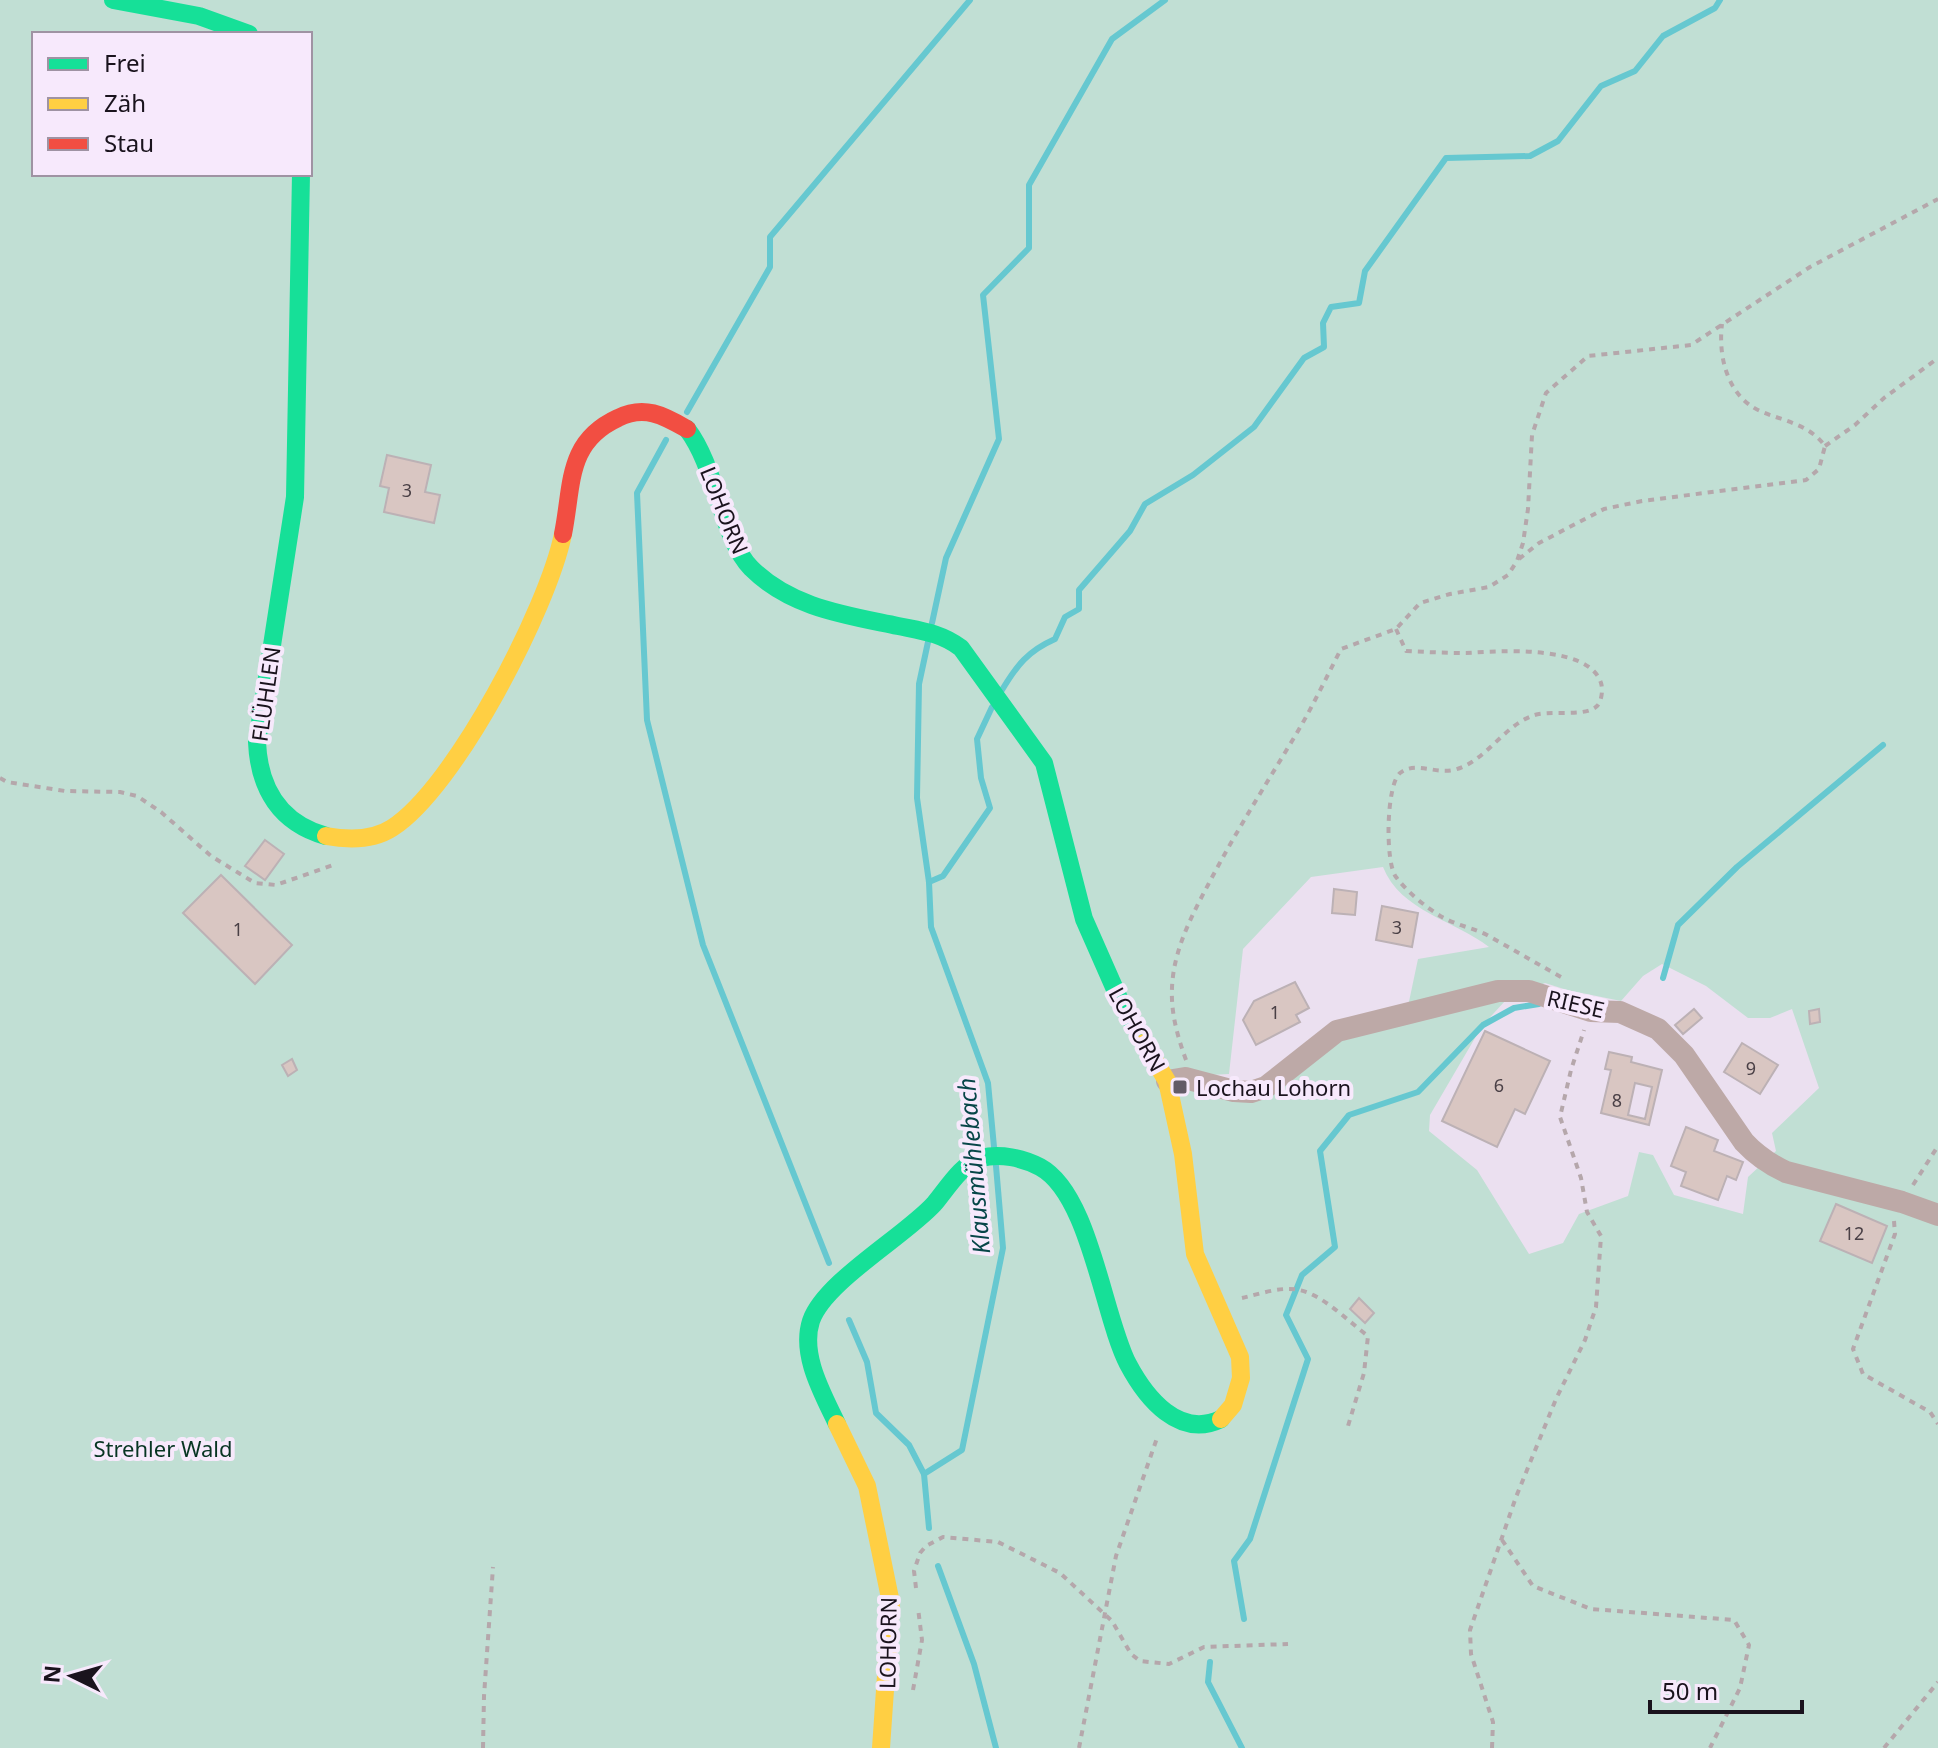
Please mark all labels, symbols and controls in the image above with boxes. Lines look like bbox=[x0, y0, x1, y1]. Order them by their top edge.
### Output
legend bbox=[32, 32, 312, 176]
text: Frei bbox=[104, 46, 146, 79]
text: Zäh bbox=[104, 86, 146, 119]
text: Stau bbox=[104, 126, 154, 159]
street label: LOHORN bbox=[694, 462, 756, 558]
house number: 3 bbox=[402, 478, 412, 502]
street label: FLÜHLEN bbox=[243, 645, 287, 743]
house number: 3 bbox=[1392, 915, 1402, 939]
house number: 1 bbox=[233, 917, 243, 941]
street label: LOHORN bbox=[1103, 981, 1173, 1077]
street label: RIESE bbox=[1545, 982, 1607, 1024]
house number: 1 bbox=[1270, 1000, 1280, 1024]
house number: 9 bbox=[1746, 1056, 1756, 1080]
place label: Lochau Lohorn bbox=[1196, 1072, 1351, 1102]
house number: 6 bbox=[1494, 1073, 1504, 1097]
water label: Klausmühlebach bbox=[949, 1076, 997, 1256]
marker: Lochau Lohorn bbox=[1171, 1078, 1189, 1096]
house number: 8 bbox=[1612, 1088, 1622, 1112]
house number: 12 bbox=[1844, 1221, 1864, 1245]
park label: Strehler Wald bbox=[93, 1433, 233, 1463]
street label: LOHORN bbox=[871, 1597, 903, 1689]
north arrow bbox=[32, 1636, 112, 1716]
text: N bbox=[35, 1664, 67, 1684]
scale bar bbox=[1650, 1664, 1802, 1714]
text: 50 m bbox=[1662, 1674, 1718, 1707]

